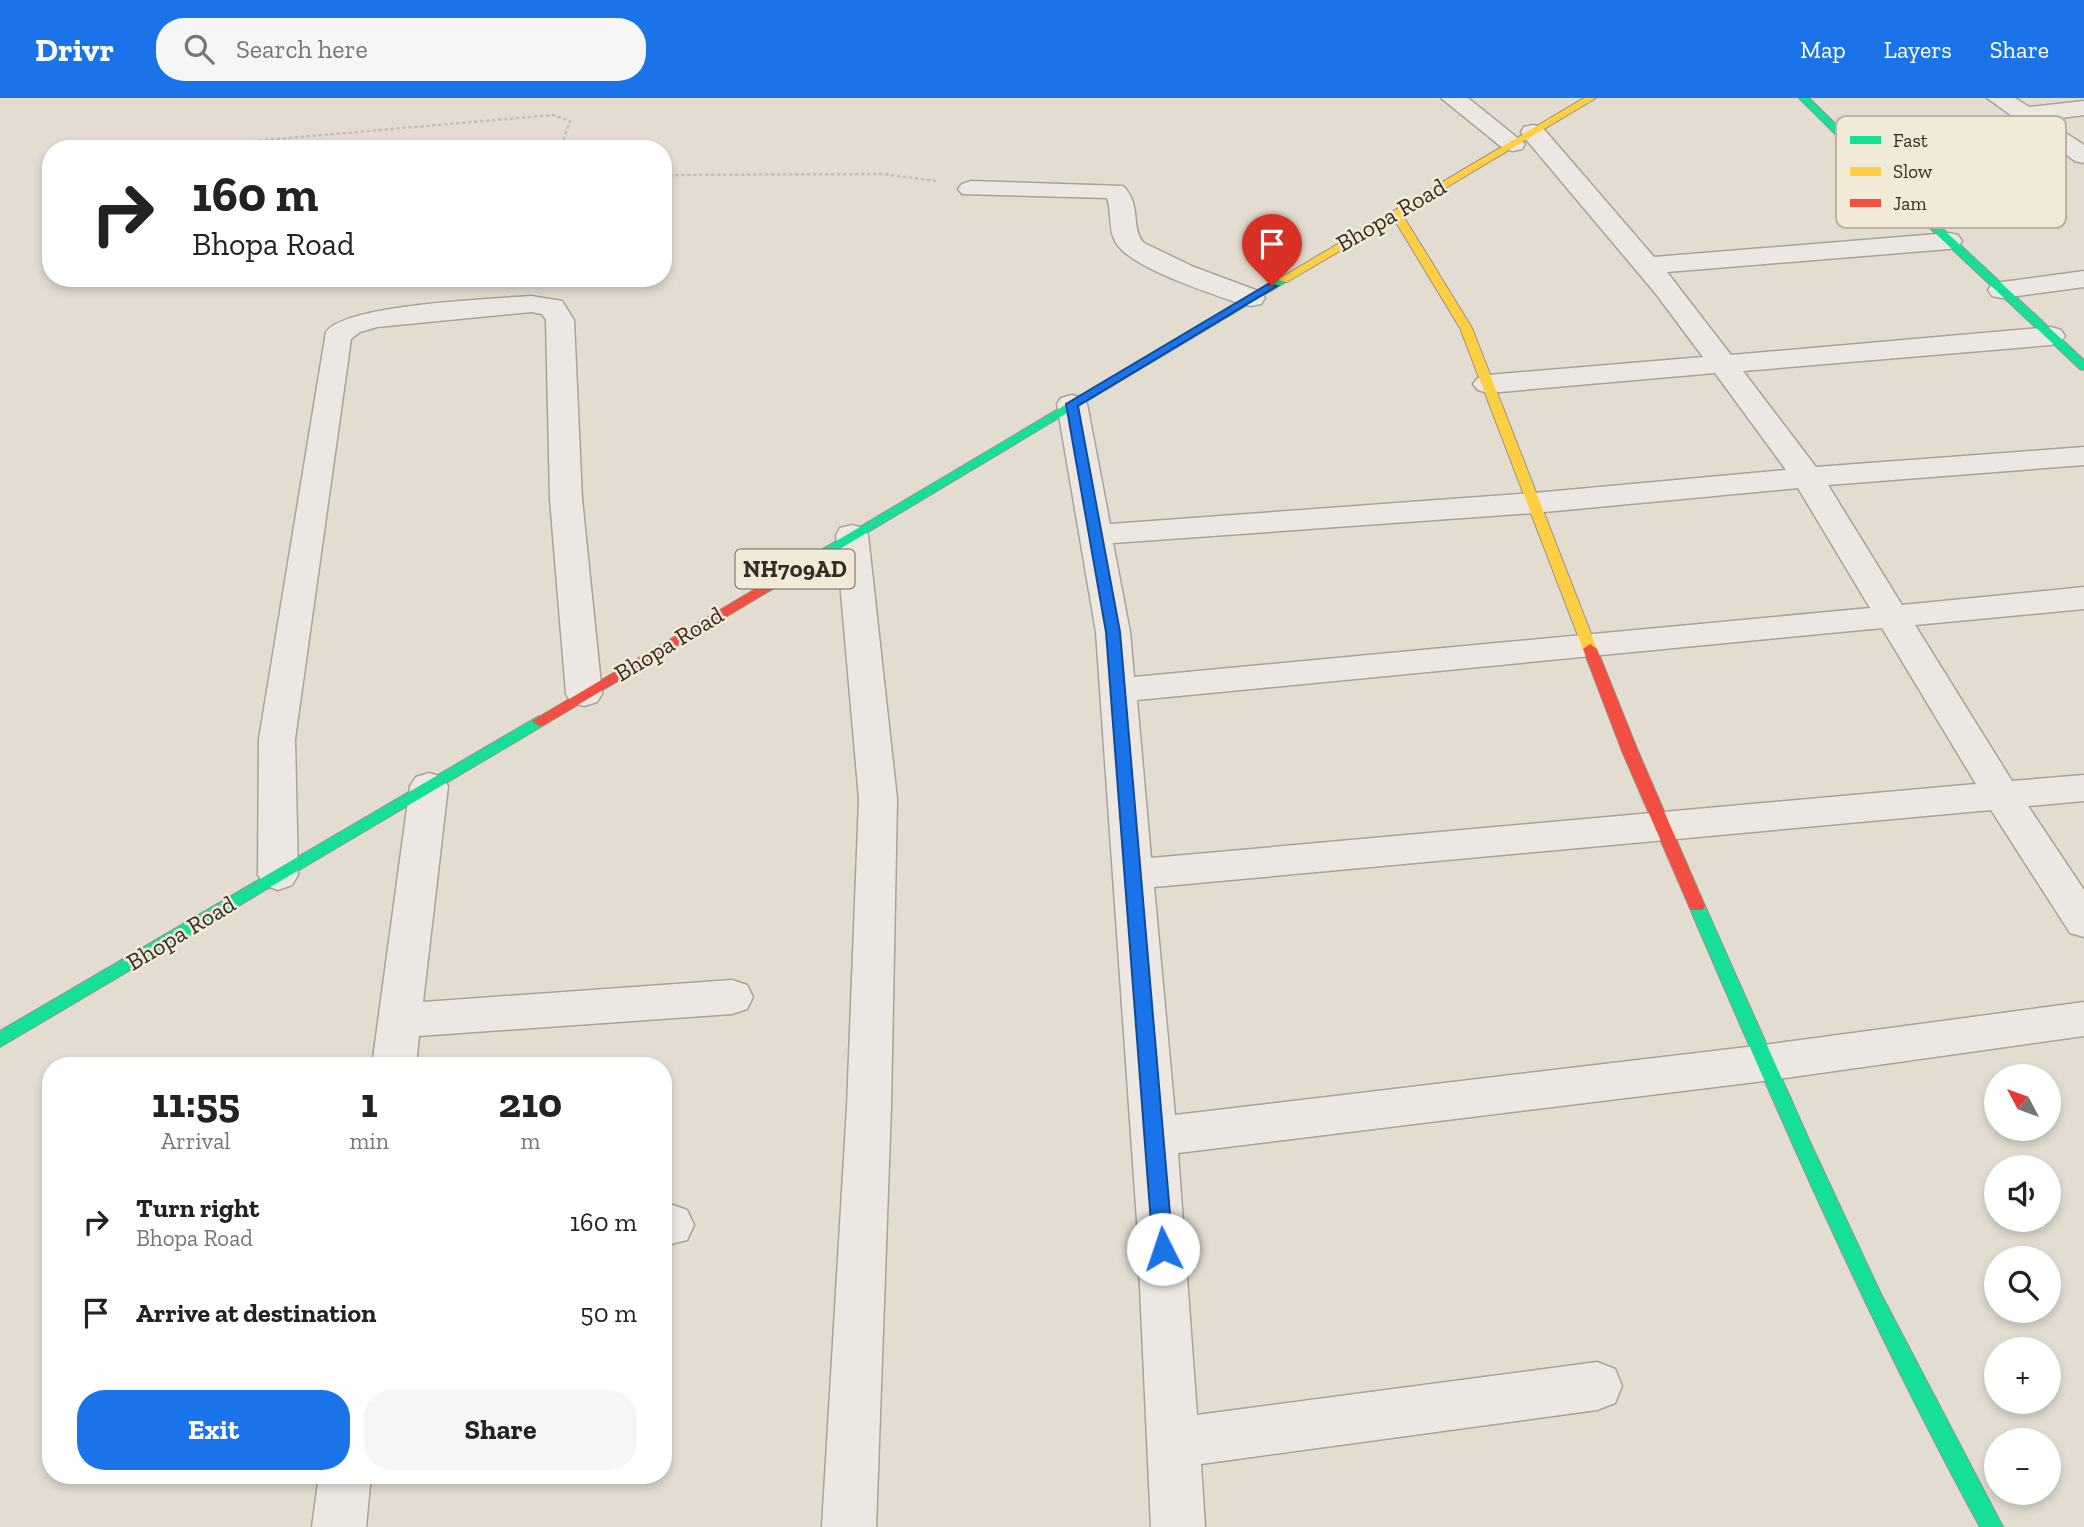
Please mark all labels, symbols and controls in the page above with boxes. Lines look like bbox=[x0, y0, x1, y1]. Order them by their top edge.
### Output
search box bbox=[156, 18, 646, 81]
text: Drivr bbox=[35, 30, 114, 69]
icon: search bbox=[180, 30, 218, 68]
text: Search here bbox=[236, 33, 368, 65]
text: Map bbox=[1800, 35, 1846, 64]
text: Layers bbox=[1884, 35, 1952, 64]
text: Share bbox=[1990, 35, 2049, 64]
legend bbox=[1836, 116, 2066, 228]
text: Fast bbox=[1893, 129, 1928, 152]
text: Slow bbox=[1893, 160, 1933, 183]
text: 160 m bbox=[192, 165, 318, 224]
icon: right bbox=[77, 168, 168, 259]
street label: Bhopa Road bbox=[1331, 172, 1451, 258]
text: Jam bbox=[1893, 192, 1927, 215]
pin bbox=[1242, 214, 1302, 286]
text: Bhopa Road bbox=[192, 225, 355, 263]
icon: arrive bbox=[1253, 225, 1291, 263]
road number: NH709AD bbox=[736, 550, 854, 589]
street label: Bhopa Road bbox=[609, 600, 728, 687]
street label: Bhopa Road bbox=[121, 889, 240, 976]
north arrow bbox=[1984, 1064, 2062, 1141]
map controls bbox=[1984, 1064, 2061, 1505]
text: 11:55 bbox=[152, 1077, 240, 1128]
text: 1 bbox=[361, 1077, 378, 1128]
text: 210 bbox=[499, 1077, 562, 1128]
text: Arrival bbox=[161, 1127, 230, 1155]
text: min bbox=[349, 1127, 389, 1155]
text: m bbox=[521, 1127, 540, 1155]
button: sound bbox=[1984, 1155, 2061, 1232]
text: Turn right bbox=[136, 1192, 259, 1224]
icon: right bbox=[77, 1203, 115, 1241]
text: 160 m bbox=[570, 1206, 637, 1238]
position arrow bbox=[1126, 1212, 1200, 1286]
text: Bhopa Road bbox=[136, 1224, 253, 1252]
button: search bbox=[1984, 1246, 2061, 1323]
icon: arrive bbox=[77, 1294, 115, 1332]
text: Arrive at destination bbox=[136, 1297, 376, 1329]
text: 50 m bbox=[580, 1297, 637, 1329]
button: + bbox=[1984, 1337, 2061, 1414]
button: Exit bbox=[77, 1390, 350, 1470]
button: Share bbox=[364, 1390, 637, 1470]
button: − bbox=[1984, 1428, 2061, 1505]

